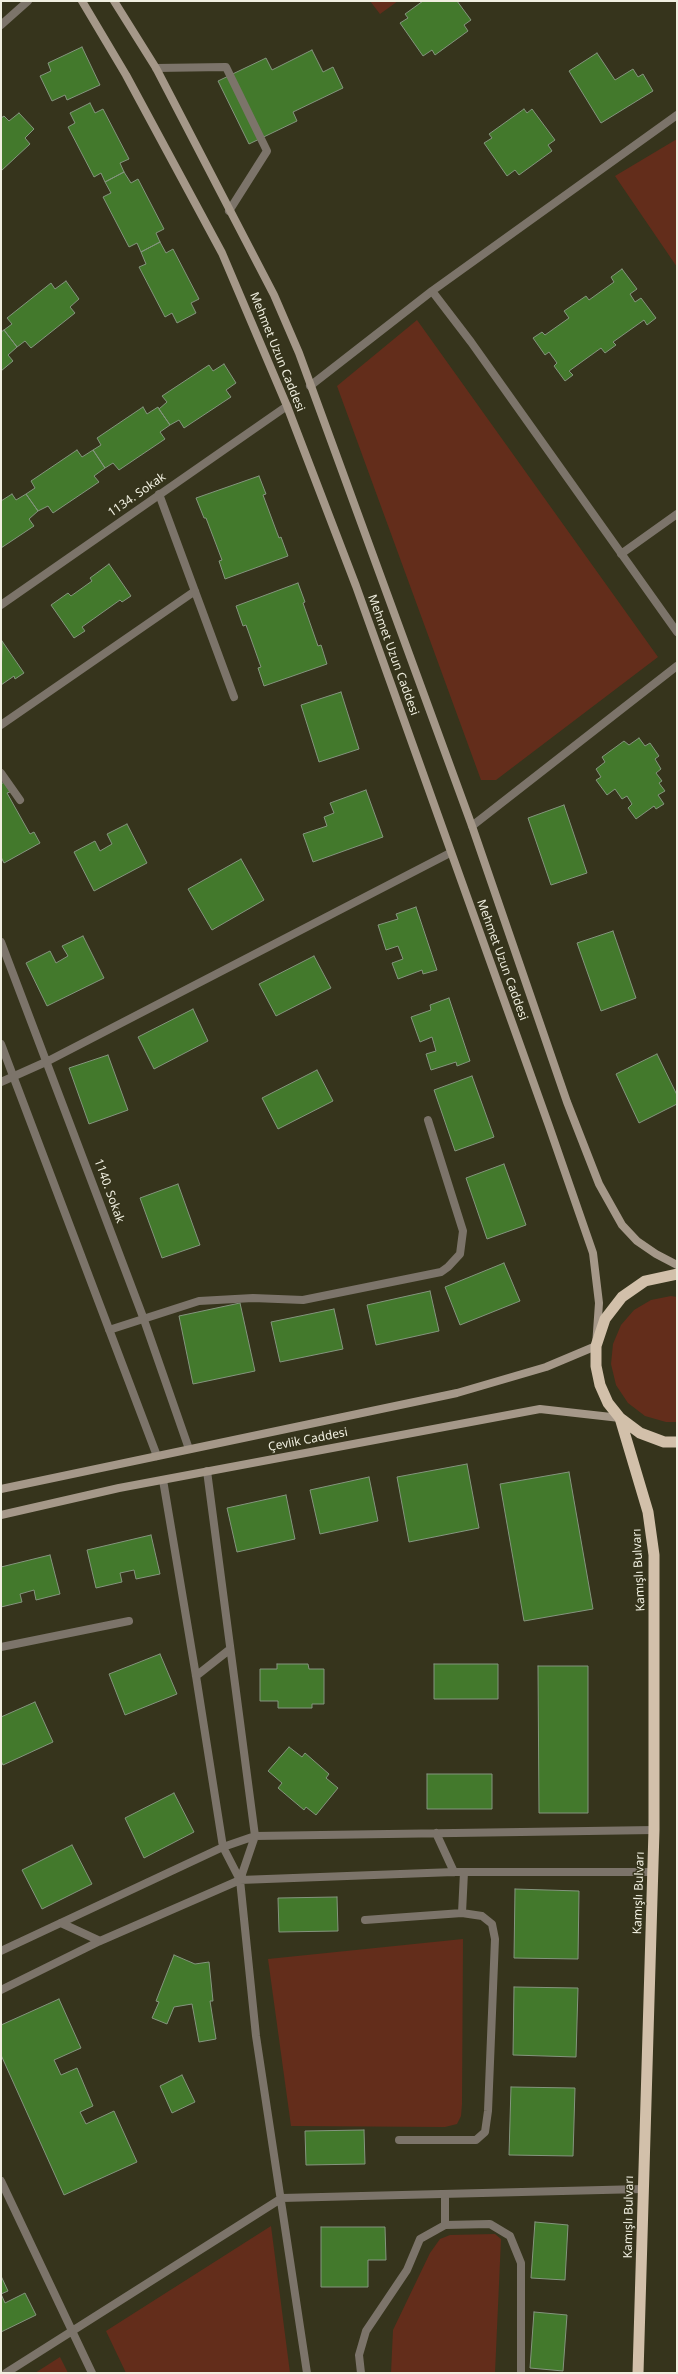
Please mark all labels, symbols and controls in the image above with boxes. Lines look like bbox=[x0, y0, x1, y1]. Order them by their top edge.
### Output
street label: Mehmet Uzun Caddesi bbox=[246, 290, 308, 414]
street label: 1134. Sokak bbox=[105, 470, 169, 520]
street label: Mehmet Uzun Caddesi bbox=[364, 593, 422, 717]
street label: Mehmet Uzun Caddesi bbox=[473, 898, 531, 1022]
street label: 1140. Sokak bbox=[91, 1157, 127, 1225]
street label: Çevlik Caddesi bbox=[267, 1425, 349, 1455]
street label: Kamışlı Bulvarı bbox=[630, 1528, 648, 1612]
street label: Kamışlı Bulvarı bbox=[630, 1851, 648, 1935]
street label: Kamışlı Bulvarı bbox=[621, 2176, 637, 2258]

